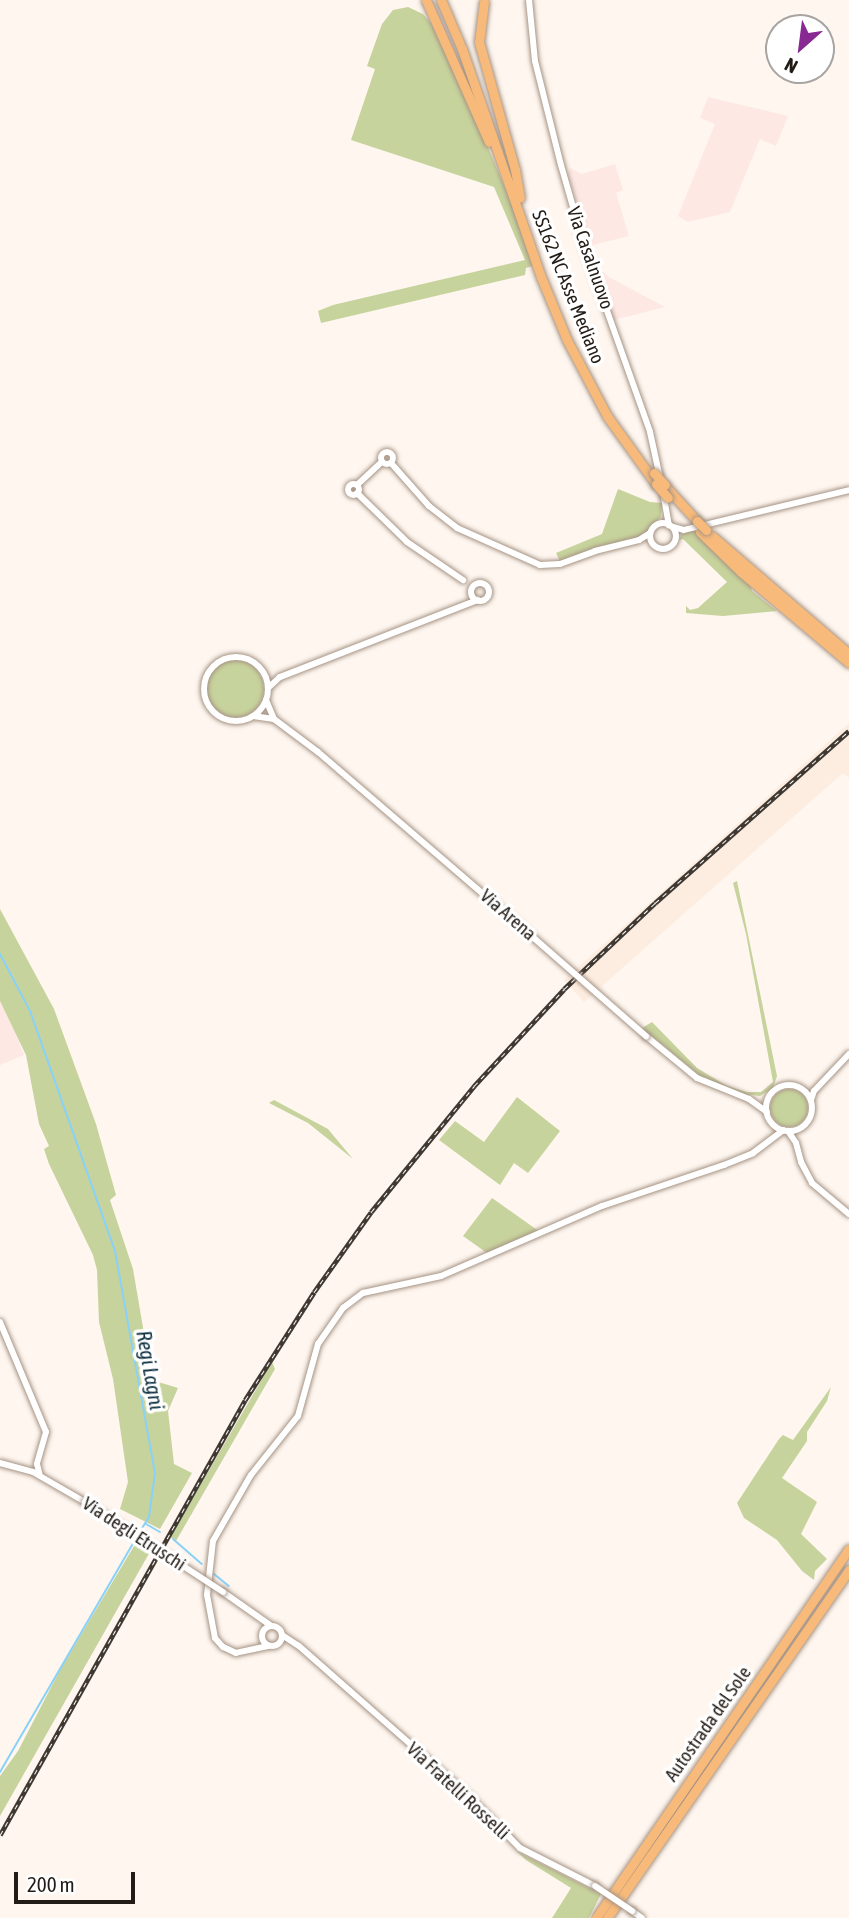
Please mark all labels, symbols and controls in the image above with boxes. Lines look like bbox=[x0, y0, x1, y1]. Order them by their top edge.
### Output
north arrow bbox=[765, 14, 835, 84]
text: N bbox=[781, 53, 801, 78]
street label: Via Casalnuovo bbox=[562, 204, 618, 312]
street label: SS162 NC Asse Mediano bbox=[527, 207, 609, 367]
street label: Via Arena bbox=[475, 885, 541, 945]
water label: Regi Lagni bbox=[132, 1328, 170, 1412]
street label: Via degli Etruschi bbox=[78, 1492, 190, 1576]
street label: Autostrada del Sole bbox=[660, 1662, 756, 1786]
street label: Via Fratelli Rosselli bbox=[402, 1738, 514, 1844]
scale bar bbox=[18, 1858, 138, 1902]
text: 200 m bbox=[27, 1872, 75, 1896]

